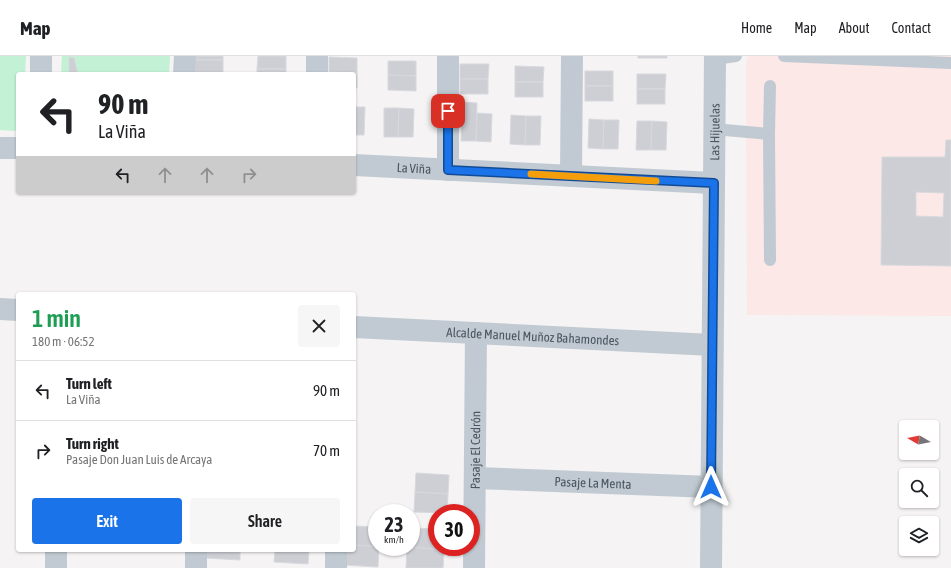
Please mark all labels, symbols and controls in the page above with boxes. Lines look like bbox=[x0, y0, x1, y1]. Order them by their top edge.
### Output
text: Map bbox=[20, 17, 51, 39]
text: Home bbox=[741, 20, 772, 36]
text: Map bbox=[794, 20, 817, 36]
text: About bbox=[839, 20, 870, 36]
text: Contact bbox=[892, 20, 931, 36]
icon: left bbox=[32, 88, 84, 140]
text: 90 m bbox=[98, 88, 148, 120]
pin bbox=[431, 94, 465, 128]
icon: arrive bbox=[437, 100, 459, 122]
street label: Las Hijuelas bbox=[707, 103, 723, 161]
text: La Viña bbox=[98, 121, 146, 142]
street label: La Viña bbox=[396, 160, 432, 177]
icon: left bbox=[112, 164, 134, 186]
icon: ahead bbox=[154, 164, 176, 186]
icon: ahead bbox=[196, 164, 218, 186]
icon: right bbox=[238, 164, 260, 186]
text: 1 min bbox=[32, 305, 81, 332]
button: close bbox=[298, 305, 340, 347]
street label: Alcalde Manuel Muñoz Bahamondes bbox=[446, 325, 620, 348]
text: 180 m · 06:52 bbox=[32, 334, 95, 349]
text: Turn left bbox=[66, 375, 112, 392]
icon: left bbox=[32, 380, 54, 402]
text: 90 m bbox=[313, 382, 340, 399]
text: La Viña bbox=[66, 392, 101, 407]
street label: Pasaje El Cedrón bbox=[468, 411, 483, 489]
north arrow bbox=[899, 420, 939, 460]
map controls bbox=[899, 420, 939, 556]
text: Turn right bbox=[66, 435, 119, 452]
icon: right bbox=[32, 440, 54, 462]
text: 70 m bbox=[313, 442, 340, 459]
text: Pasaje Don Juan Luis de Arcaya bbox=[66, 452, 212, 467]
position arrow bbox=[690, 466, 732, 508]
button: search bbox=[899, 468, 939, 508]
street label: Pasaje La Menta bbox=[554, 474, 632, 492]
button: Exit bbox=[32, 498, 182, 544]
button: Share bbox=[190, 498, 340, 544]
speed limit sign: 30 bbox=[428, 504, 480, 556]
text: 23 bbox=[385, 513, 403, 536]
button: layers bbox=[899, 516, 939, 556]
text: km/h bbox=[384, 534, 404, 545]

